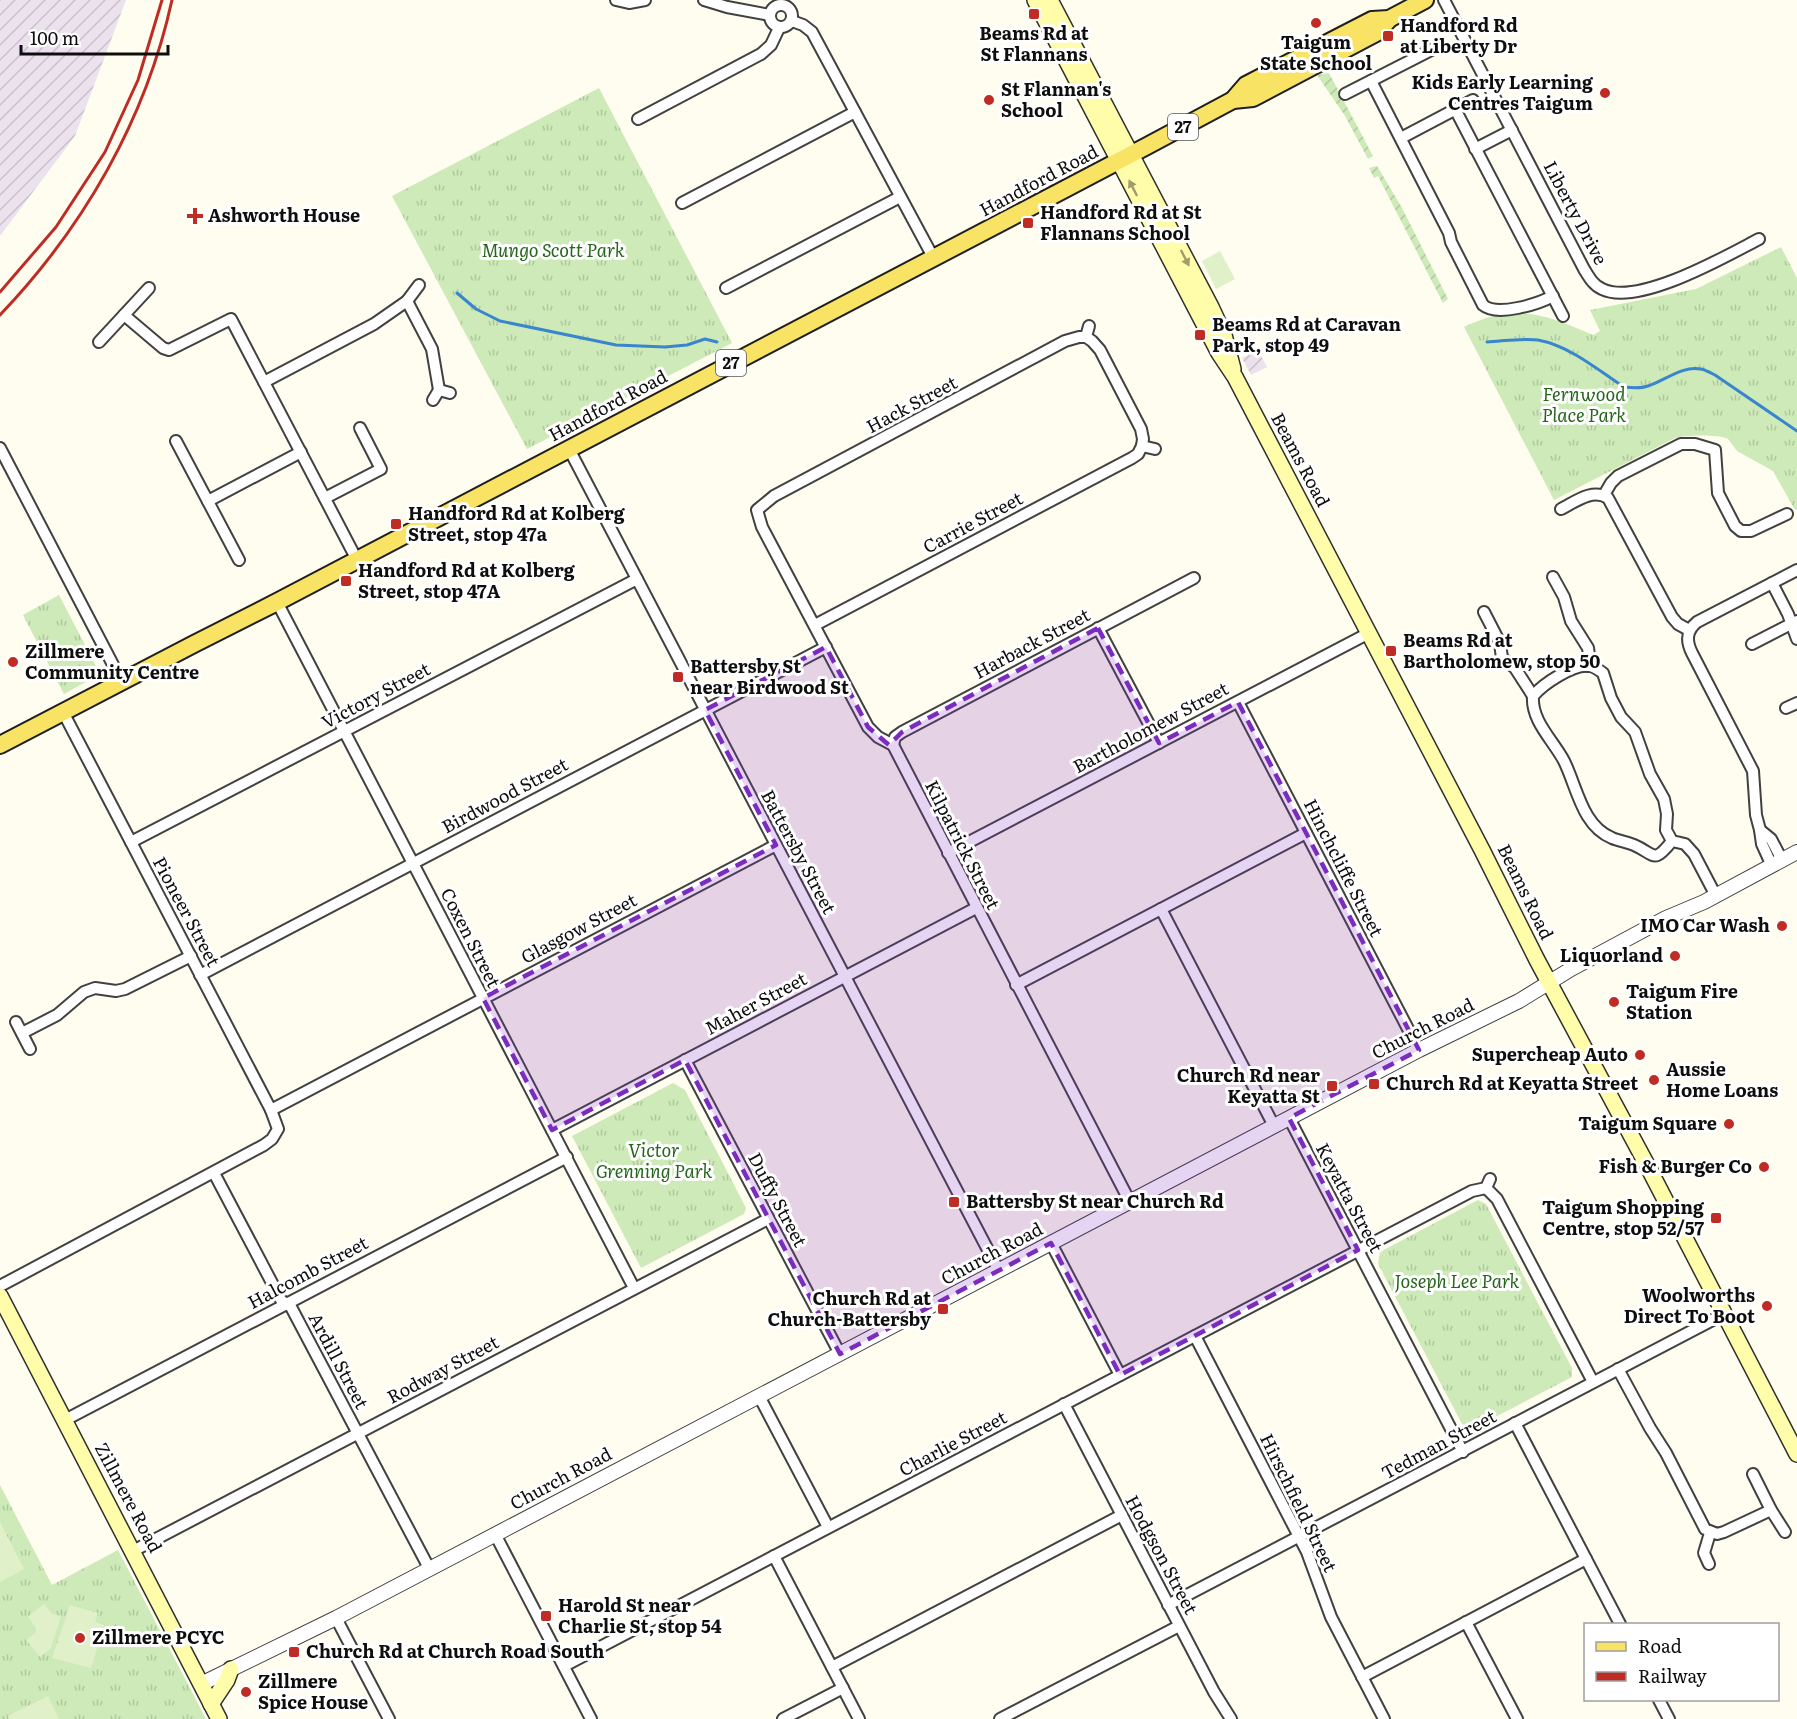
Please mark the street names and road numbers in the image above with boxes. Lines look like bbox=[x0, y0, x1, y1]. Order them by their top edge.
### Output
road number: 27 bbox=[1168, 114, 1198, 140]
street label: Handford Road bbox=[974, 137, 1103, 222]
street label: Liberty Drive bbox=[1538, 156, 1615, 269]
road number: 27 bbox=[716, 350, 746, 376]
street label: Handford Road bbox=[543, 362, 672, 447]
street label: Hack Street bbox=[861, 368, 962, 439]
street label: Beams Road bbox=[1265, 407, 1338, 511]
street label: Carrie Street bbox=[918, 484, 1028, 559]
street label: Harback Street bbox=[968, 600, 1095, 685]
street label: Victory Street bbox=[316, 654, 435, 735]
street label: Bartholomew Street bbox=[1068, 674, 1233, 779]
street label: Birdwood Street bbox=[436, 750, 573, 839]
street label: Kilpatrick Street bbox=[919, 775, 1008, 914]
street label: Battersby Street bbox=[755, 784, 844, 919]
street label: Hinchcliffe Street bbox=[1298, 794, 1391, 942]
street label: Beams Road bbox=[1492, 839, 1561, 944]
street label: Pioneer Street bbox=[147, 851, 228, 972]
street label: Coxen Street bbox=[435, 883, 508, 993]
street label: Glasgow Street bbox=[516, 885, 642, 970]
street label: Maher Street bbox=[700, 964, 812, 1041]
street label: Church Road bbox=[1366, 990, 1478, 1065]
street label: Keyatta Street bbox=[1310, 1138, 1391, 1258]
street label: Duffy Street bbox=[742, 1147, 815, 1252]
street label: Church Road bbox=[936, 1215, 1047, 1291]
street label: Halcomb Street bbox=[242, 1228, 373, 1315]
street label: Ardill Street bbox=[303, 1307, 376, 1414]
street label: Rodway Street bbox=[382, 1327, 504, 1410]
street label: Tedman Street bbox=[1376, 1402, 1501, 1485]
street label: Charlie Street bbox=[894, 1403, 1012, 1482]
street label: Hirschfield Street bbox=[1254, 1429, 1345, 1577]
street label: Zillmere Road bbox=[89, 1437, 170, 1557]
street label: Church Road bbox=[505, 1440, 616, 1516]
street label: Hodgson Street bbox=[1119, 1490, 1205, 1619]

